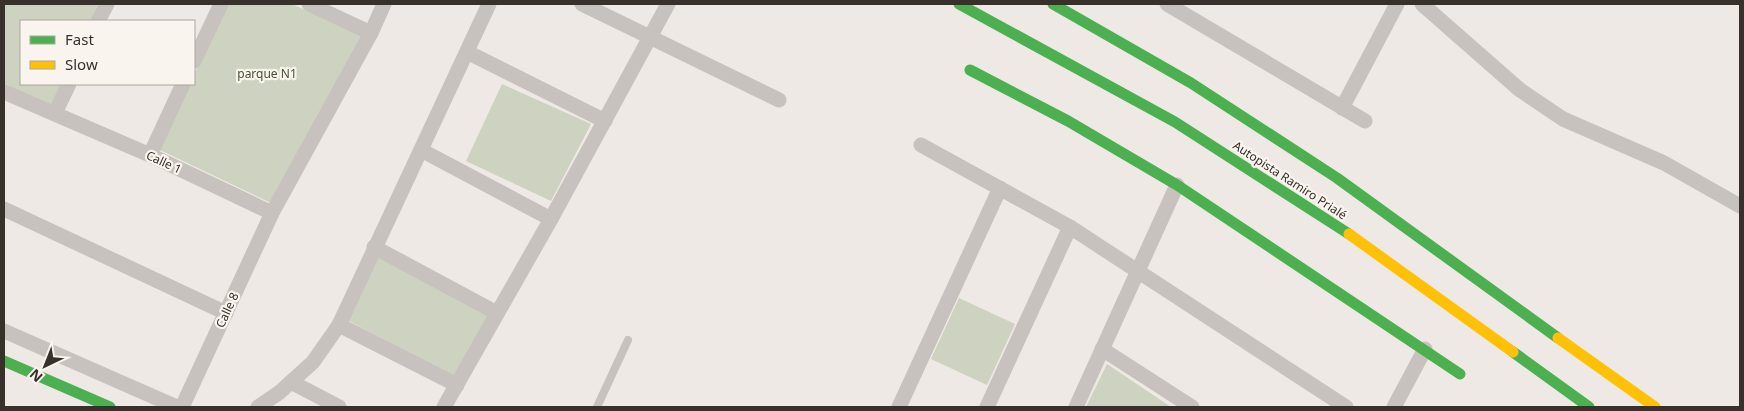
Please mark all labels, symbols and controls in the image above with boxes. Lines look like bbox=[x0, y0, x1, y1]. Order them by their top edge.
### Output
legend bbox=[20, 20, 195, 85]
text: Fast bbox=[65, 29, 94, 49]
text: Slow bbox=[65, 54, 98, 74]
park label: parque N1 bbox=[237, 65, 297, 82]
street label: Autopista Ramiro Prialé bbox=[1230, 137, 1350, 223]
street label: Calle 1 bbox=[144, 146, 184, 178]
street label: Calle 8 bbox=[211, 289, 243, 330]
north arrow bbox=[20, 341, 70, 391]
text: N bbox=[25, 365, 46, 387]

